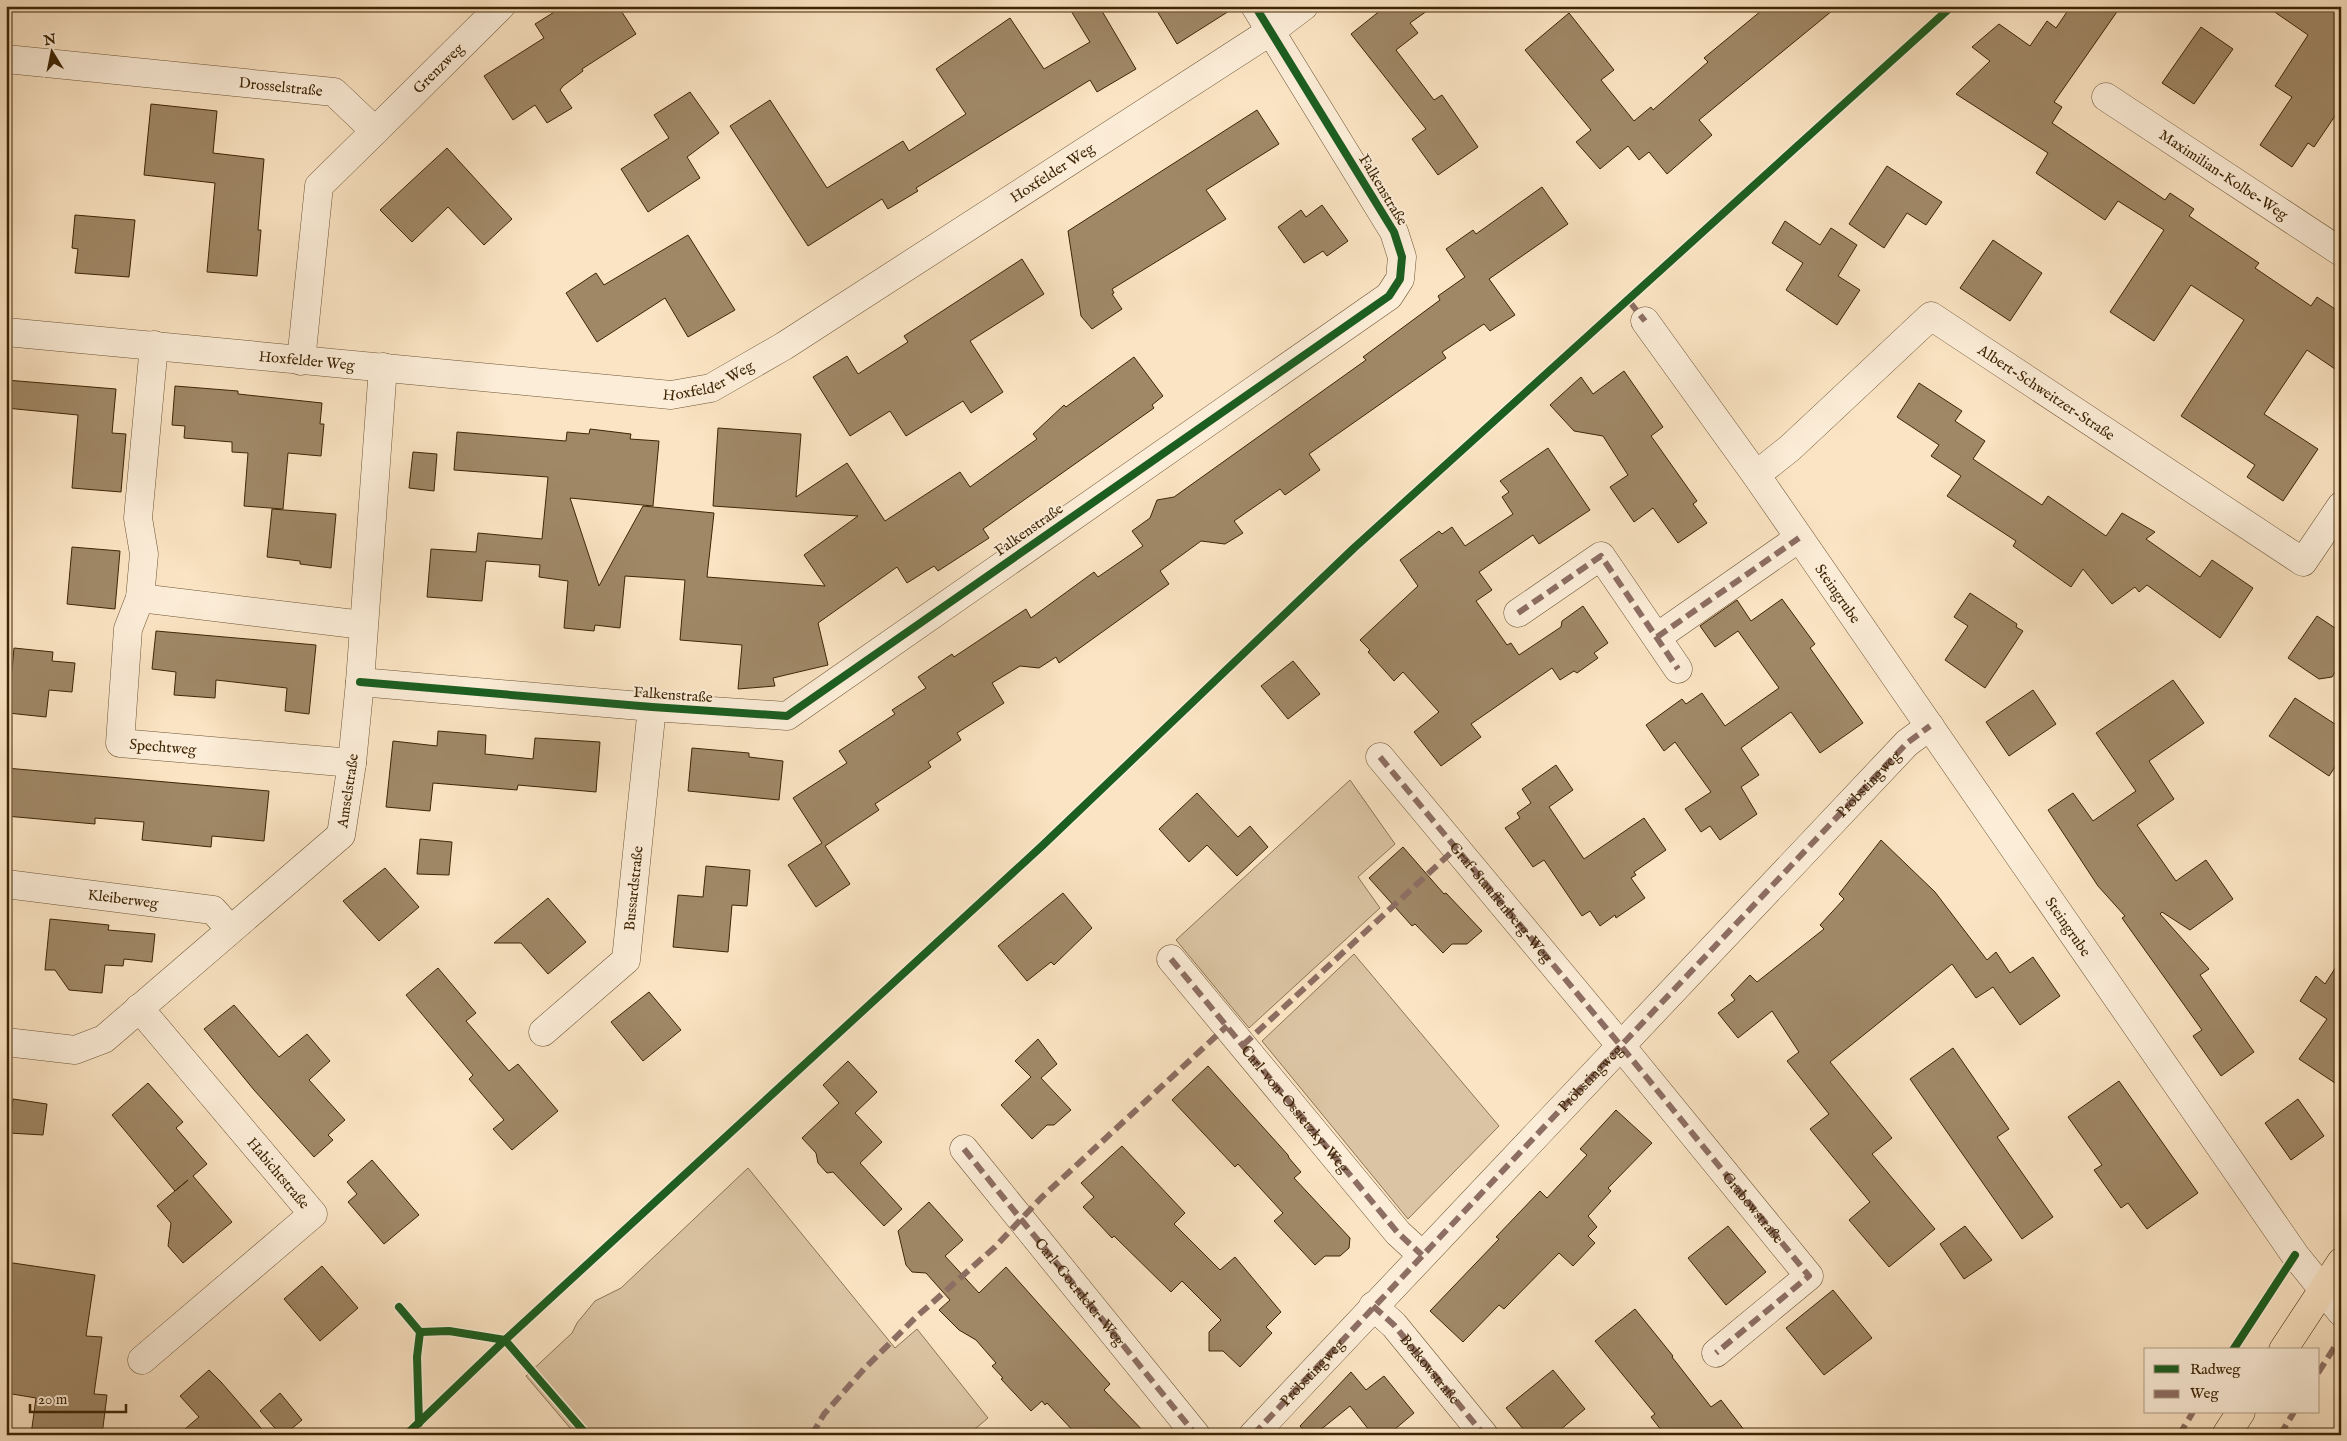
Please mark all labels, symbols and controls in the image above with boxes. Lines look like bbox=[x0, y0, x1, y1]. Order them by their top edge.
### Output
north arrow bbox=[28, 28, 78, 78]
text: N bbox=[41, 30, 57, 50]
street label: Grenzweg bbox=[409, 38, 468, 98]
street label: Drosselstraße bbox=[238, 73, 324, 100]
street label: Maximilian-Kolbe-Weg bbox=[2156, 125, 2292, 224]
street label: Hoxfelder Weg bbox=[1006, 138, 1098, 207]
street label: Falkenstraße bbox=[1354, 151, 1412, 229]
street label: Albert-Schweitzer-Straße bbox=[1974, 340, 2119, 445]
street label: Hoxfelder Weg bbox=[258, 346, 356, 375]
street label: Hoxfelder Weg bbox=[662, 356, 758, 405]
street label: Falkenstraße bbox=[991, 499, 1067, 561]
street label: Steingrube bbox=[1811, 560, 1865, 627]
street label: Falkenstraße bbox=[633, 683, 714, 707]
street label: Spechtweg bbox=[129, 734, 198, 759]
street label: Pröbstingweg bbox=[1832, 745, 1905, 822]
street label: Amselstraße bbox=[333, 752, 362, 830]
street label: Graf-Stauffenberg-Weg bbox=[1445, 838, 1557, 967]
street label: Bussardstraße bbox=[620, 845, 647, 932]
street label: Kleiberweg bbox=[87, 885, 160, 913]
street label: Steingrube bbox=[2041, 893, 2095, 960]
street label: Pröbstingweg bbox=[1554, 1040, 1627, 1116]
street label: Carl-von-Ossietzky-Weg bbox=[1237, 1041, 1354, 1178]
street label: Habichtstraße bbox=[243, 1133, 314, 1213]
street label: Grabowstraße bbox=[1718, 1168, 1788, 1247]
street label: Carl-Goerdeler-Weg bbox=[1031, 1234, 1130, 1350]
street label: Bolkowstraße bbox=[1396, 1330, 1464, 1408]
street label: Pröbstingweg bbox=[1276, 1334, 1349, 1410]
legend bbox=[2144, 1348, 2320, 1414]
text: Radweg bbox=[2190, 1360, 2241, 1379]
scale bar bbox=[30, 1381, 126, 1413]
text: Weg bbox=[2190, 1384, 2219, 1403]
text: 20 m bbox=[38, 1390, 68, 1409]

